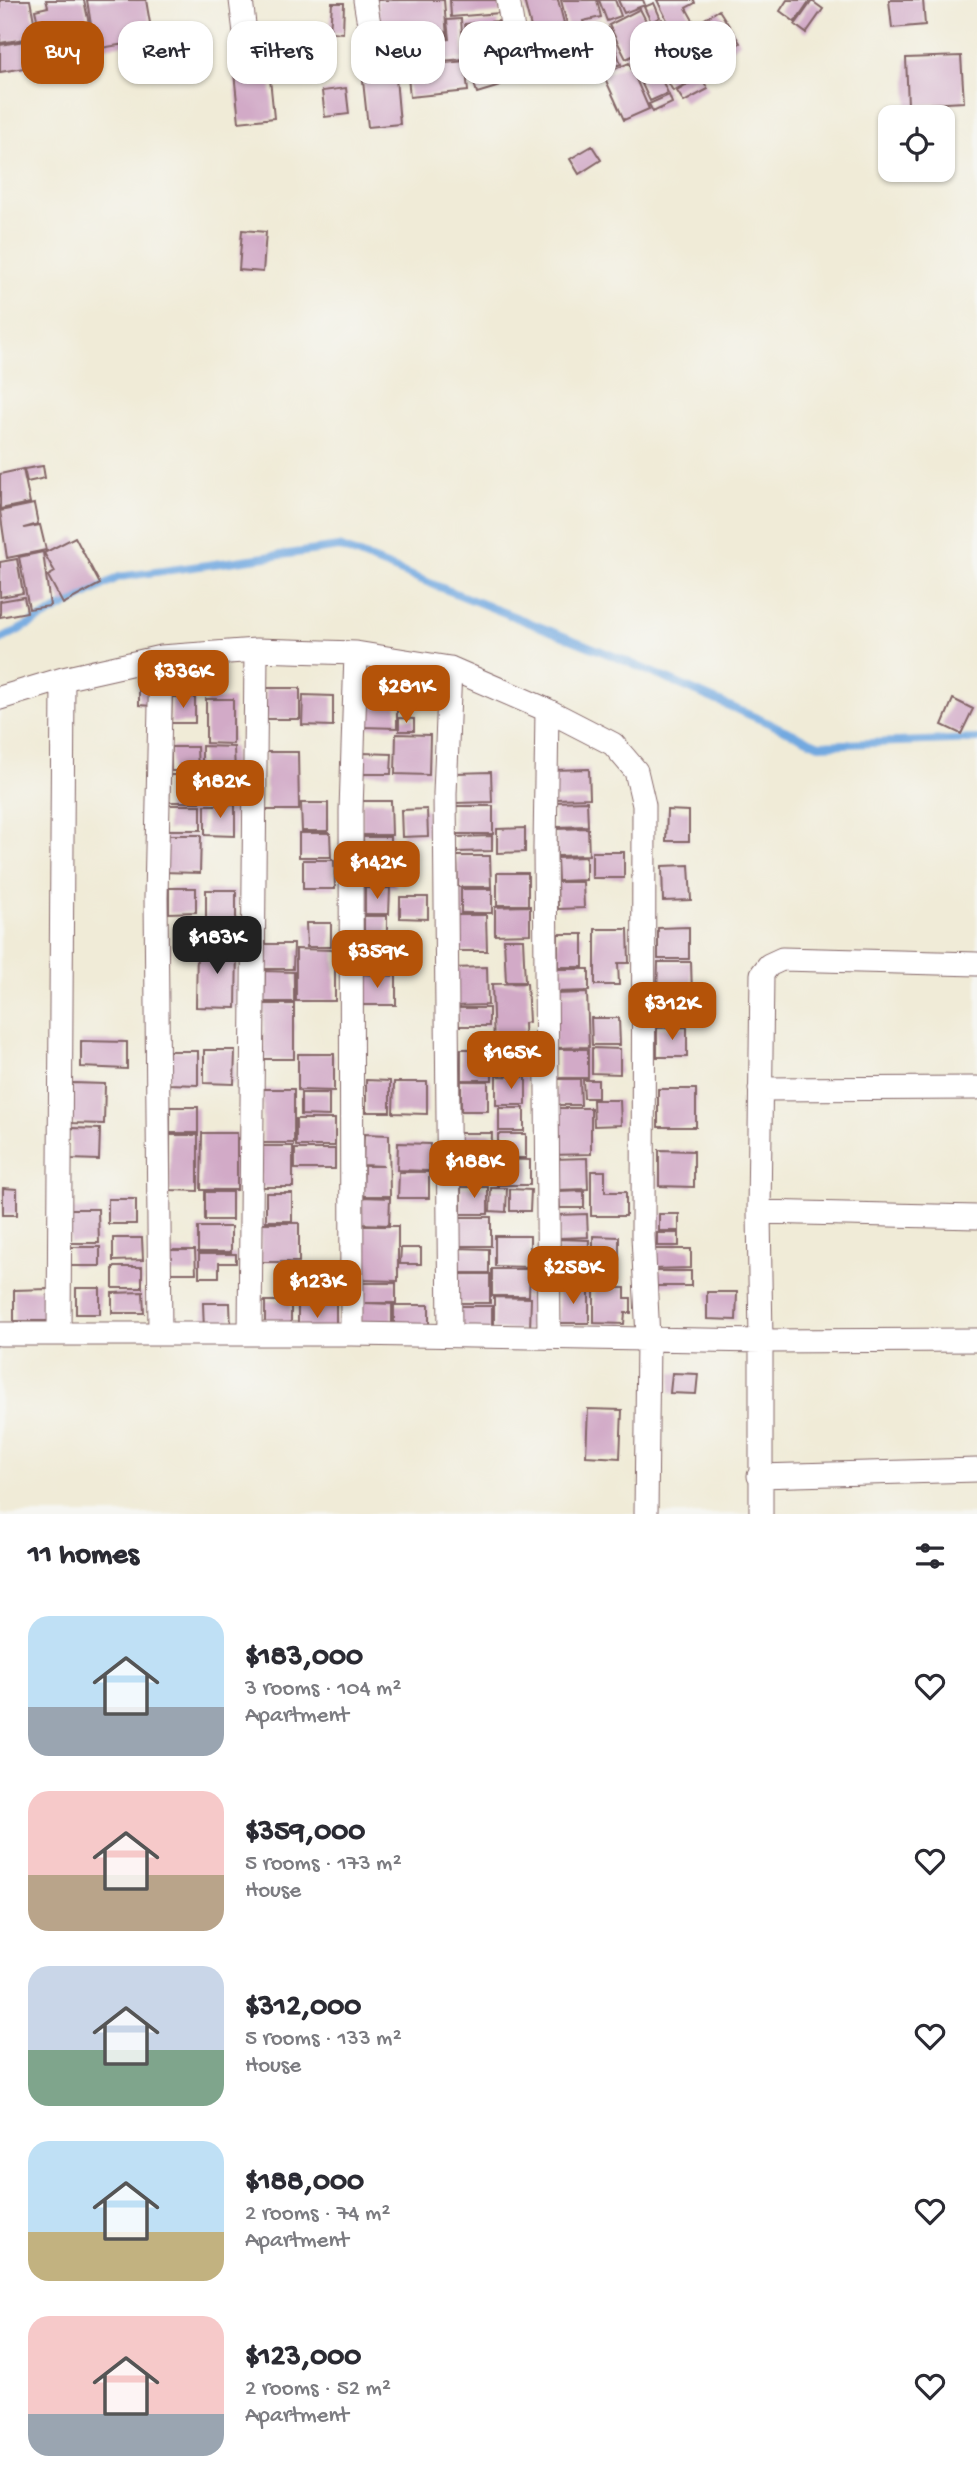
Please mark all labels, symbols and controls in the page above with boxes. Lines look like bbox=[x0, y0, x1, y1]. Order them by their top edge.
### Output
chip: Buy bbox=[21, 21, 104, 84]
chip: Rent bbox=[118, 21, 213, 84]
chip: Filters bbox=[227, 21, 337, 84]
chip: New bbox=[351, 21, 445, 84]
chip: Apartment bbox=[459, 21, 616, 84]
chip: House bbox=[630, 21, 736, 84]
map controls bbox=[878, 105, 955, 182]
button: locate bbox=[878, 105, 955, 182]
pin: $336K bbox=[134, 650, 232, 710]
text: $336K bbox=[154, 659, 212, 686]
pin: $281K bbox=[357, 666, 455, 725]
text: $281K bbox=[378, 674, 434, 701]
pin: $182K bbox=[171, 760, 269, 820]
text: $182K bbox=[192, 769, 248, 796]
pin: $142K bbox=[328, 842, 426, 901]
text: $142K bbox=[350, 850, 404, 877]
pin: $183K bbox=[168, 916, 266, 976]
text: $183K bbox=[189, 925, 245, 952]
pin: $359K bbox=[328, 930, 426, 990]
text: $359K bbox=[348, 939, 406, 966]
pin: $312K bbox=[623, 982, 721, 1042]
text: $312K bbox=[644, 991, 700, 1018]
pin: $165K bbox=[462, 1032, 560, 1091]
text: $165K bbox=[483, 1040, 539, 1067]
pin: $188K bbox=[425, 1140, 523, 1200]
text: $188K bbox=[445, 1149, 503, 1176]
pin: $258K bbox=[524, 1246, 622, 1306]
text: $258K bbox=[544, 1255, 602, 1282]
pin: $123K bbox=[268, 1260, 366, 1320]
text: $123K bbox=[289, 1269, 345, 1296]
icon: filters bbox=[911, 1537, 949, 1575]
text: 11 homes bbox=[28, 1539, 139, 1574]
text: $183,000 bbox=[245, 1641, 363, 1676]
icon: home bbox=[84, 1644, 168, 1728]
icon: heart bbox=[911, 1667, 949, 1705]
text: 3 rooms · 104 m² bbox=[245, 1676, 401, 1703]
text: Apartment bbox=[245, 1703, 349, 1730]
text: $359,000 bbox=[245, 1816, 365, 1851]
icon: home bbox=[84, 1819, 168, 1903]
icon: heart bbox=[911, 1842, 949, 1880]
text: 5 rooms · 173 m² bbox=[245, 1851, 402, 1878]
text: House bbox=[245, 1878, 301, 1905]
text: $312,000 bbox=[245, 1991, 361, 2026]
icon: home bbox=[84, 1994, 168, 2078]
icon: heart bbox=[911, 2017, 949, 2055]
text: 5 rooms · 133 m² bbox=[245, 2026, 402, 2053]
text: House bbox=[245, 2053, 301, 2080]
text: $188,000 bbox=[245, 2166, 364, 2201]
icon: home bbox=[84, 2169, 168, 2253]
icon: heart bbox=[911, 2192, 949, 2230]
text: 2 rooms · 74 m² bbox=[245, 2201, 390, 2228]
text: Apartment bbox=[245, 2228, 349, 2255]
text: $123,000 bbox=[245, 2341, 361, 2376]
icon: home bbox=[84, 2344, 168, 2428]
icon: heart bbox=[911, 2367, 949, 2405]
text: 2 rooms · 52 m² bbox=[245, 2376, 391, 2403]
text: Apartment bbox=[245, 2403, 349, 2430]

